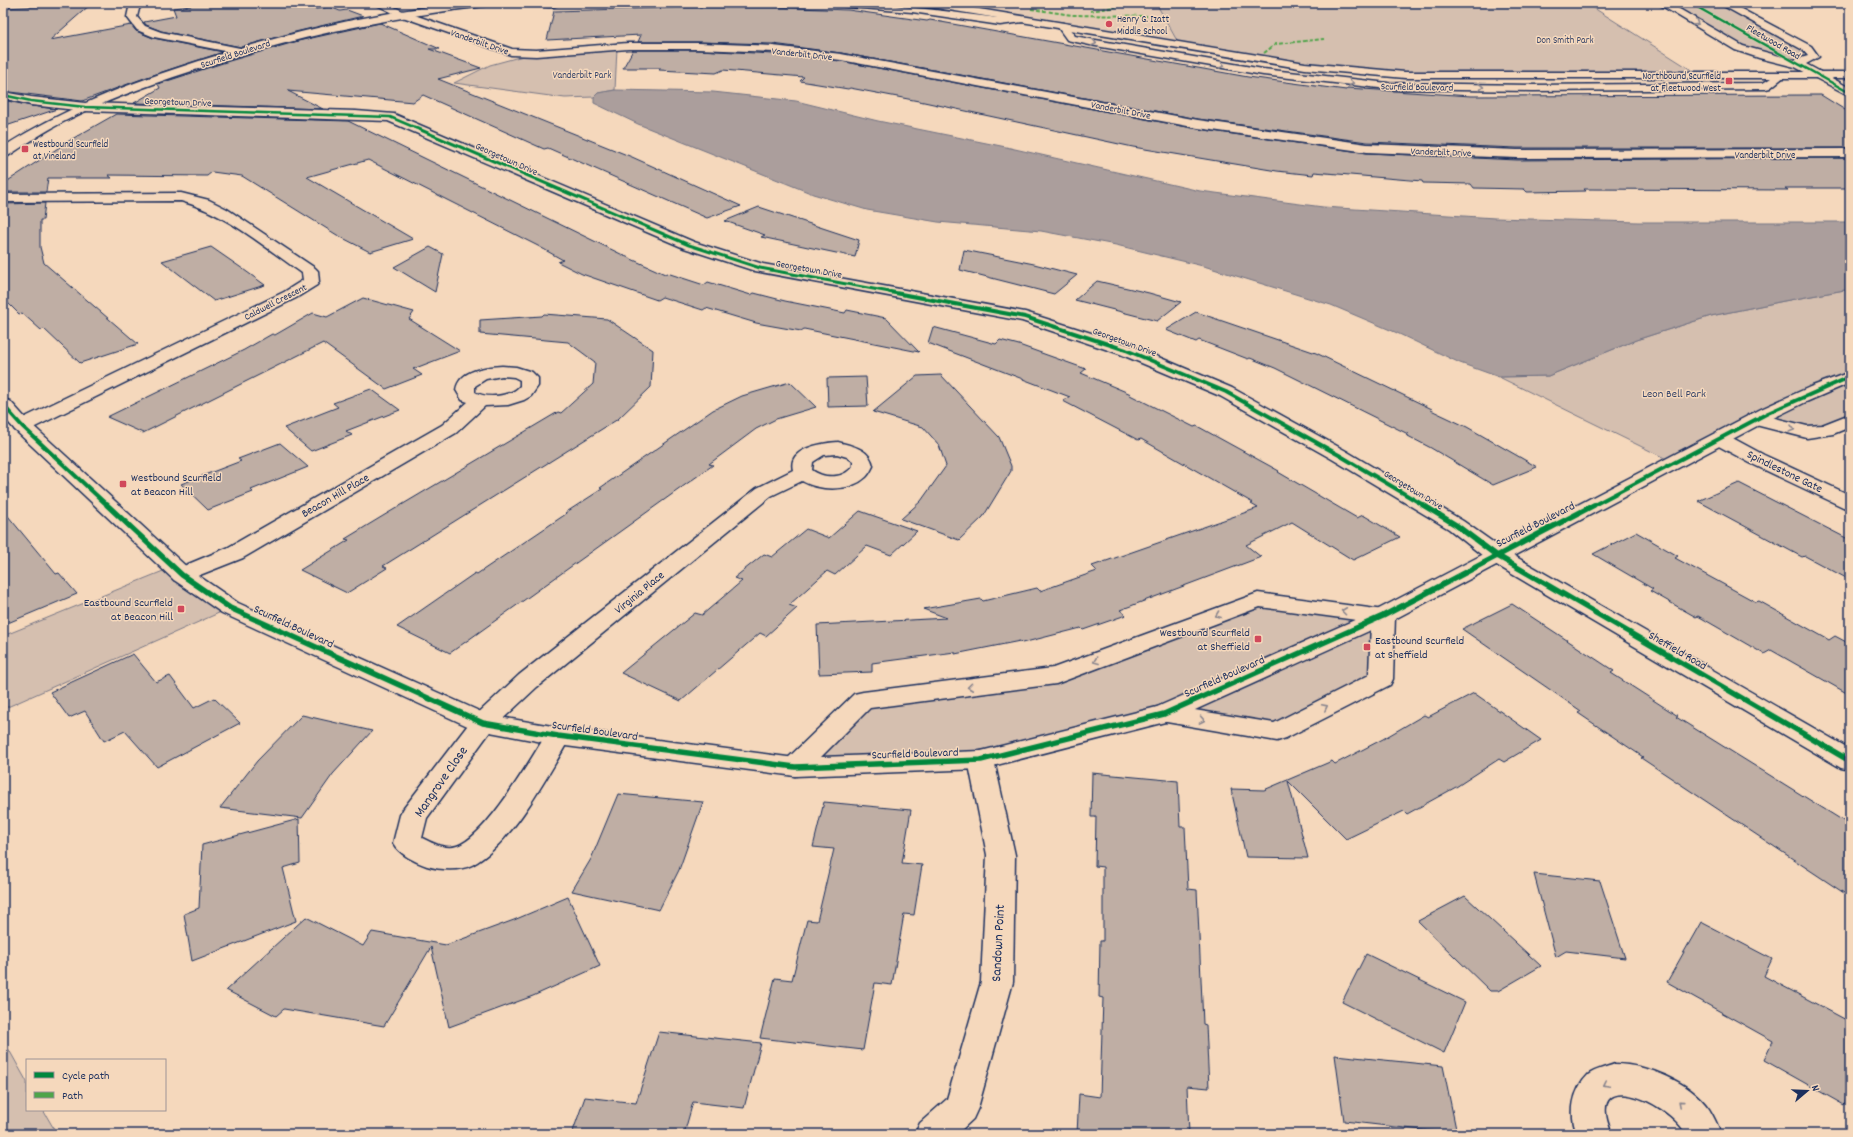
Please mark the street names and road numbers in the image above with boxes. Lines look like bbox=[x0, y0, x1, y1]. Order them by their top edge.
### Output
street label: Fleetwood Road bbox=[1743, 22, 1803, 64]
street label: Vanderbilt Drive bbox=[448, 26, 511, 60]
street label: Scurfield Boulevard bbox=[199, 37, 272, 73]
street label: Vanderbilt Drive bbox=[771, 45, 833, 65]
street label: Scurfield Boulevard bbox=[1381, 80, 1454, 96]
street label: Georgetown Drive bbox=[144, 95, 212, 111]
street label: Vanderbilt Drive bbox=[1089, 98, 1152, 124]
street label: Georgetown Drive bbox=[473, 140, 540, 180]
street label: Vanderbilt Drive bbox=[1410, 145, 1472, 161]
street label: Vanderbilt Drive bbox=[1735, 149, 1796, 163]
street label: Georgetown Drive bbox=[774, 257, 844, 283]
street label: Caldwell Crescent bbox=[242, 281, 310, 325]
street label: Georgetown Drive bbox=[1090, 325, 1159, 361]
street label: Spindlestone Gate bbox=[1744, 447, 1825, 498]
street label: Georgetown Drive bbox=[1381, 467, 1446, 514]
street label: Beacon Hill Place bbox=[299, 470, 373, 523]
street label: Scurfield Boulevard bbox=[1493, 498, 1578, 553]
street label: Virginia Place bbox=[611, 568, 669, 619]
street label: Scurfield Boulevard bbox=[250, 601, 336, 653]
street label: Sheffield Road bbox=[1645, 628, 1710, 675]
street label: Scurfield Boulevard bbox=[1181, 652, 1268, 703]
street label: Scurfield Boulevard bbox=[551, 717, 639, 746]
street label: Mangrove Close bbox=[410, 743, 473, 822]
street label: Scurfield Boulevard bbox=[871, 744, 959, 765]
street label: Sandown Point bbox=[987, 904, 1011, 982]

